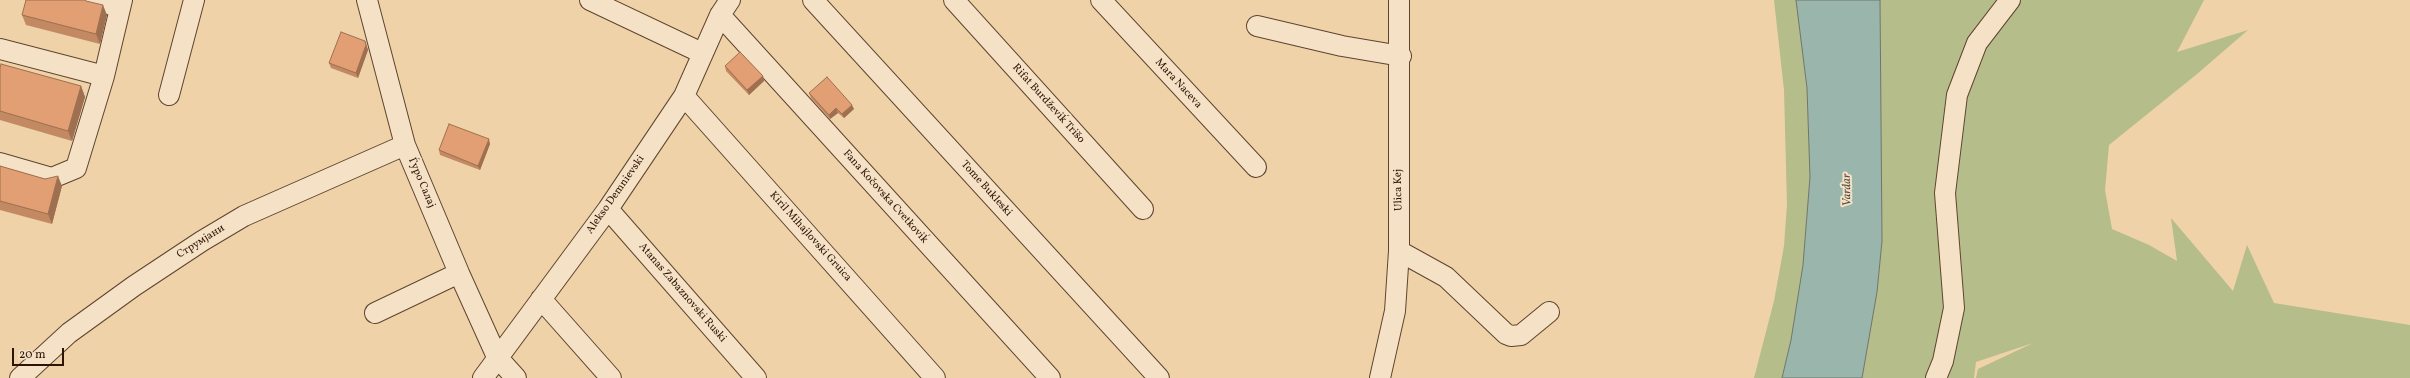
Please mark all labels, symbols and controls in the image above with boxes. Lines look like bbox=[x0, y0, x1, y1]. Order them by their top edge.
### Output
street label: Mara Naceva bbox=[1152, 56, 1204, 112]
street label: Rifat Burdževiḱ Trišo bbox=[1009, 62, 1087, 146]
street label: Fana Kočovska Cvetkoviḱ bbox=[840, 148, 930, 246]
street label: Alekso Demnievski bbox=[584, 153, 648, 237]
street label: Ѓуро Салај bbox=[405, 156, 437, 210]
street label: Tome Bukleski bbox=[958, 158, 1014, 220]
street label: Ulica Kej bbox=[1392, 169, 1406, 211]
water label: Vardar bbox=[1841, 173, 1855, 207]
street label: Kiril Mihajlovski Gruica bbox=[766, 189, 854, 285]
street label: Струмјани bbox=[175, 222, 227, 262]
street label: Atanas Zabaznovski Ruski bbox=[635, 241, 729, 345]
scale bar bbox=[14, 340, 66, 366]
text: 20 m bbox=[19, 347, 46, 363]

